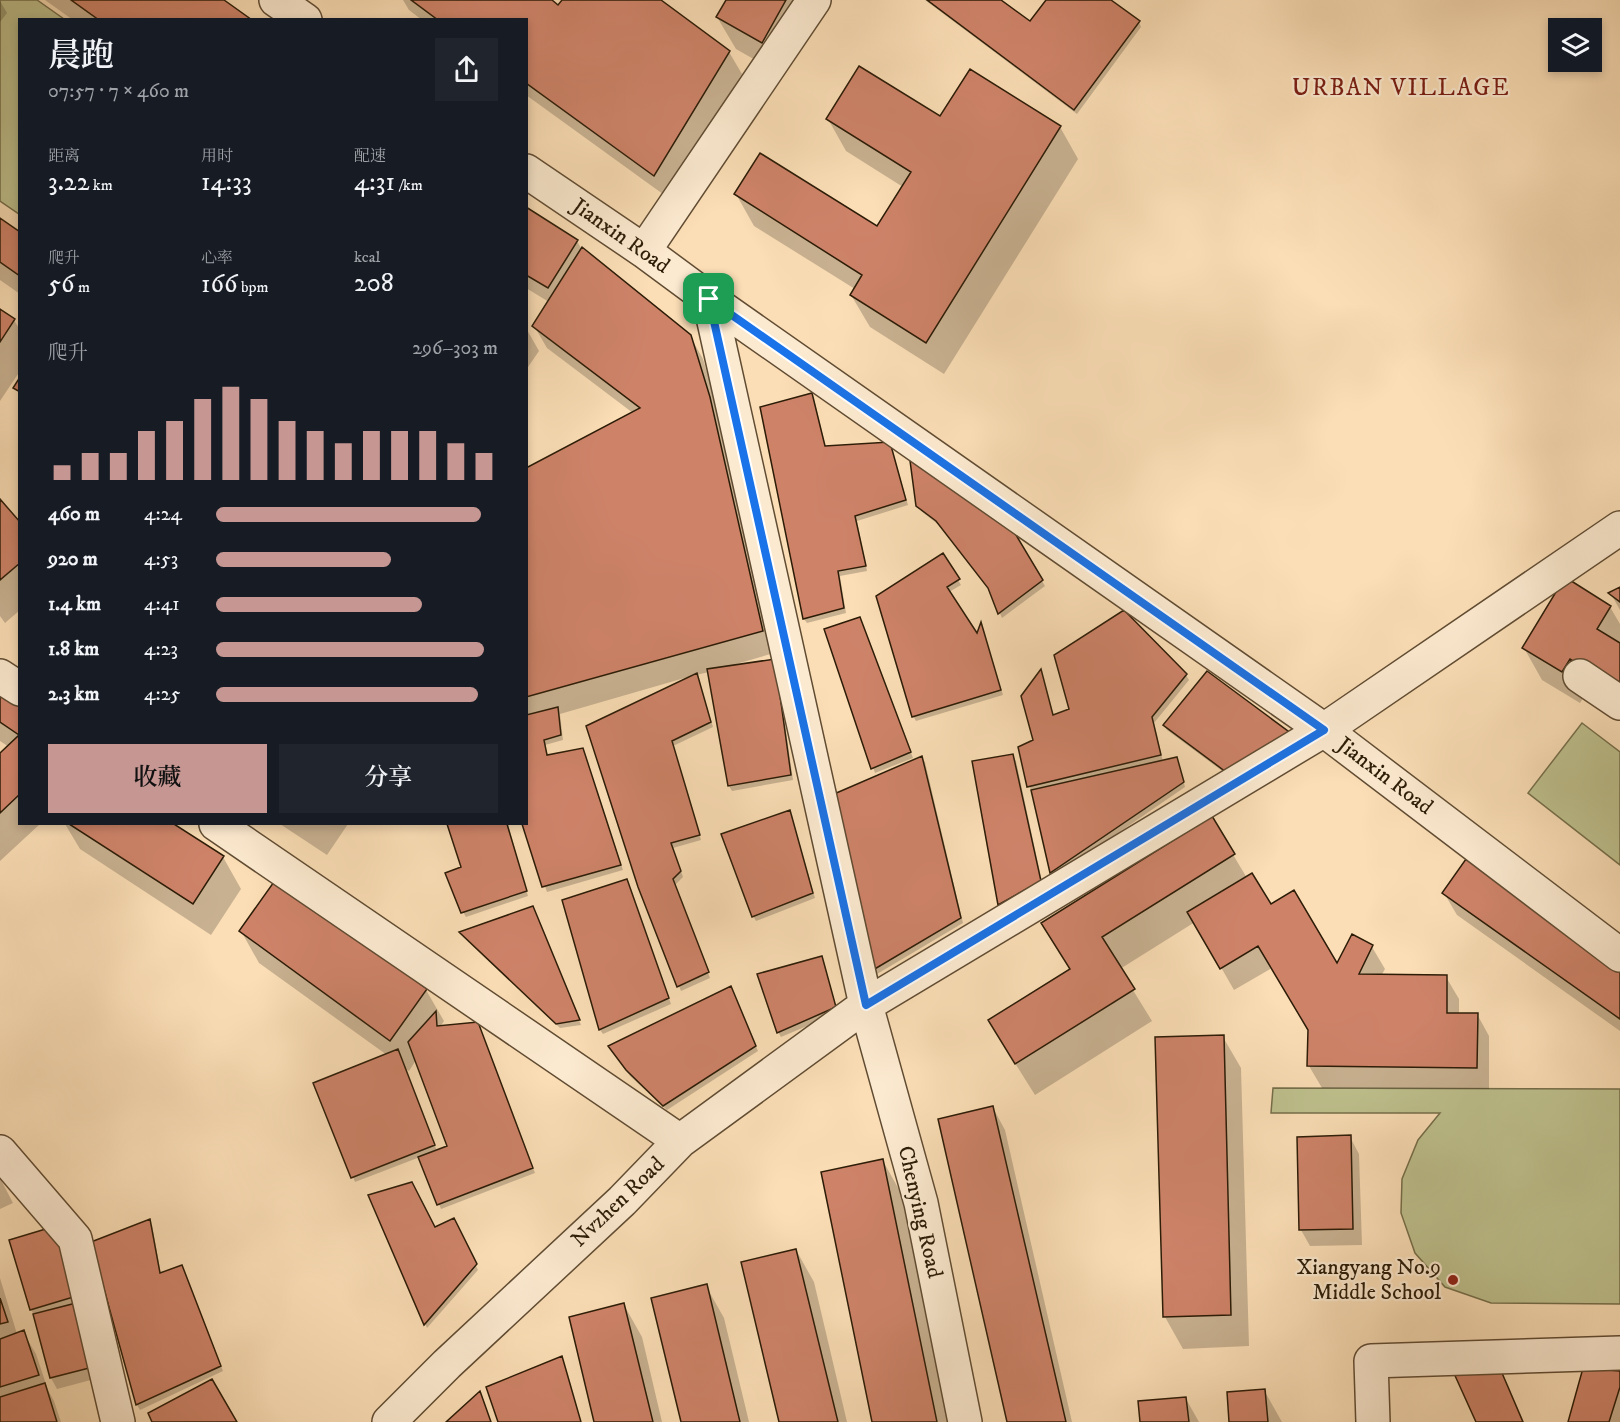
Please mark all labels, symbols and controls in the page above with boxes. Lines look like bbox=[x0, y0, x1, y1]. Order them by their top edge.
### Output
map controls bbox=[1548, 18, 1602, 72]
button: layers bbox=[1548, 18, 1602, 72]
text: 晨跑 bbox=[48, 36, 114, 77]
button: share bbox=[435, 38, 498, 101]
district label: URBAN VILLAGE bbox=[1292, 73, 1510, 103]
text: 07:57 · 7 × 460 m bbox=[48, 79, 189, 104]
text: 距离 bbox=[48, 146, 80, 166]
text: 用时 bbox=[201, 146, 233, 166]
text: 配速 bbox=[354, 146, 386, 166]
text: 3.22 bbox=[48, 166, 89, 199]
text: 14:33 bbox=[201, 166, 252, 199]
text: 4:31 bbox=[354, 166, 395, 199]
text: km bbox=[89, 175, 113, 195]
text: /km bbox=[395, 175, 423, 195]
street label: Jianxin Road bbox=[565, 191, 675, 279]
text: kcal bbox=[354, 247, 380, 267]
text: 爬升 bbox=[48, 248, 80, 268]
text: 心率 bbox=[201, 248, 233, 268]
text: 208 bbox=[354, 267, 394, 300]
text: 56 bbox=[48, 268, 74, 301]
text: 166 bbox=[201, 268, 238, 301]
pin bbox=[683, 273, 734, 324]
text: m bbox=[74, 277, 90, 297]
text: bpm bbox=[238, 277, 269, 297]
icon: arrive bbox=[692, 282, 725, 315]
text: 296–303 m bbox=[412, 336, 498, 361]
text: 爬升 bbox=[48, 341, 88, 366]
text: 460 m bbox=[48, 502, 100, 527]
text: 4:24 bbox=[144, 502, 182, 527]
text: 920 m bbox=[48, 547, 98, 572]
text: 4:53 bbox=[144, 547, 178, 572]
text: 1.4 km bbox=[48, 592, 101, 617]
text: 4:41 bbox=[144, 592, 180, 617]
text: 1.8 km bbox=[48, 637, 99, 662]
text: 4:23 bbox=[144, 637, 178, 662]
text: 2.3 km bbox=[48, 682, 100, 707]
text: 4:25 bbox=[144, 682, 180, 707]
street label: Jianxin Road bbox=[1330, 730, 1438, 821]
button: 收藏 bbox=[48, 744, 267, 813]
button: 分享 bbox=[279, 744, 498, 813]
street label: Chenying Road bbox=[892, 1143, 948, 1281]
street label: Nvzhen Road bbox=[566, 1151, 670, 1253]
place label: Xiangyang No.9 Middle School bbox=[1296, 1254, 1441, 1306]
marker: Xiangyang No.9 Middle School bbox=[1446, 1273, 1460, 1287]

